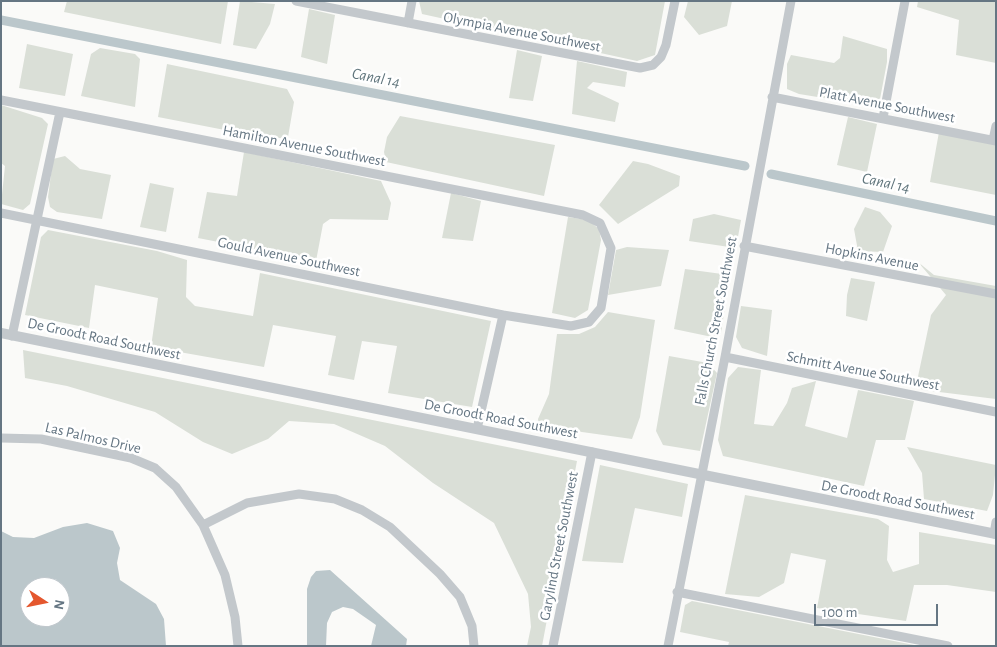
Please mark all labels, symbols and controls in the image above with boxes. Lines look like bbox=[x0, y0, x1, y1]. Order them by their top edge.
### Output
street label: Olympia Avenue Southwest bbox=[442, 8, 602, 56]
water label: Canal 14 bbox=[350, 64, 402, 92]
street label: Platt Avenue Southwest bbox=[818, 83, 956, 127]
street label: Hamilton Avenue Southwest bbox=[221, 121, 387, 171]
water label: Canal 14 bbox=[860, 169, 912, 197]
street label: Gould Avenue Southwest bbox=[216, 233, 362, 281]
street label: Falls Church Street Southwest bbox=[691, 235, 741, 407]
street label: Hopkins Avenue bbox=[824, 239, 920, 275]
street label: De Groodt Road Southwest bbox=[26, 314, 182, 364]
street label: Schmitt Avenue Southwest bbox=[785, 347, 941, 395]
street label: De Groodt Road Southwest bbox=[423, 395, 579, 443]
street label: Las Palmos Drive bbox=[43, 418, 143, 458]
street label: Garylind Street Southwest bbox=[536, 470, 582, 622]
street label: De Groodt Road Southwest bbox=[820, 476, 976, 524]
north arrow bbox=[20, 577, 70, 627]
scale bar bbox=[817, 594, 941, 626]
text: N bbox=[51, 599, 67, 611]
text: 100 m bbox=[822, 605, 857, 620]

